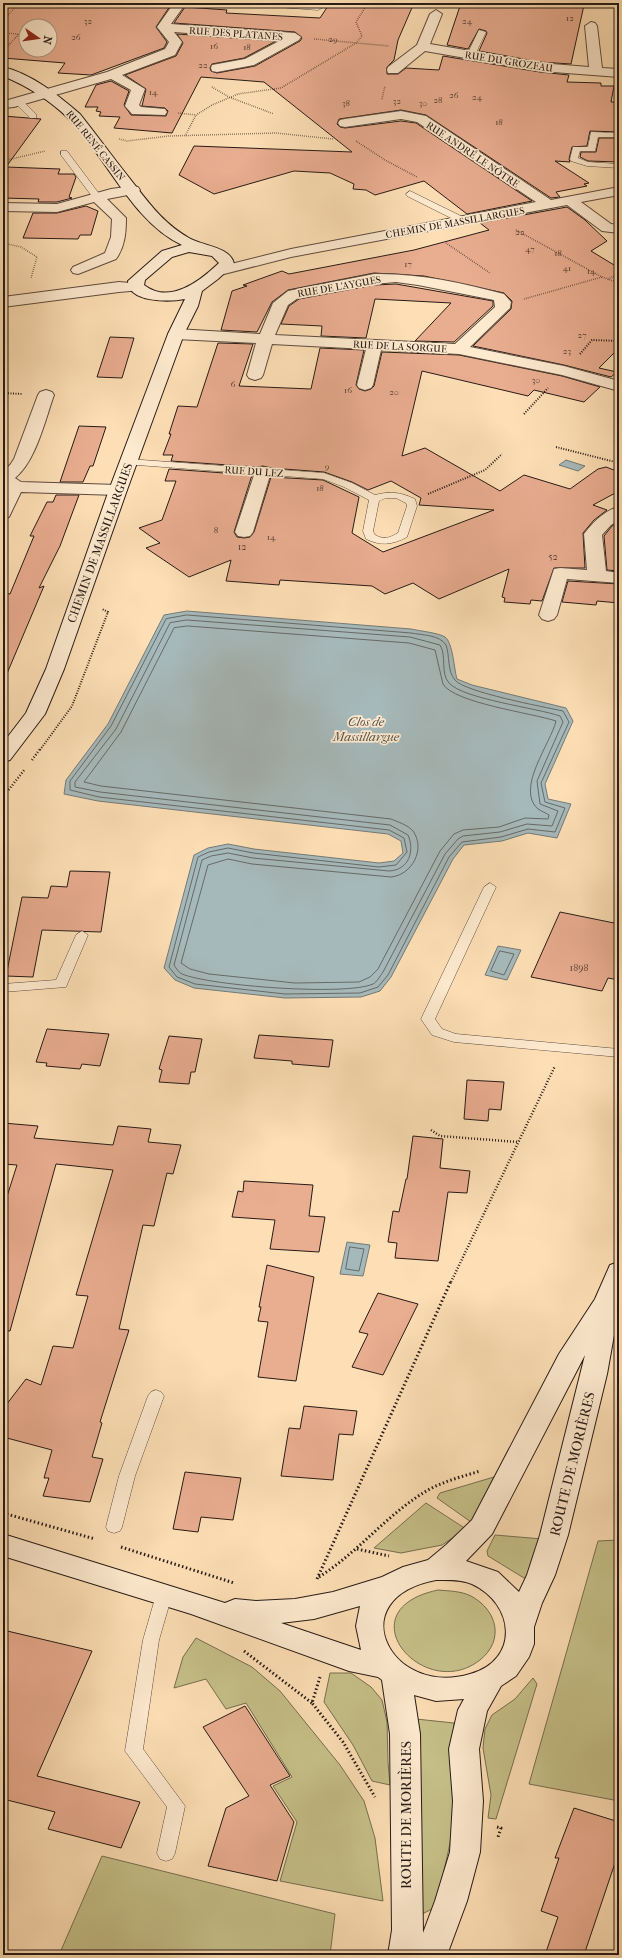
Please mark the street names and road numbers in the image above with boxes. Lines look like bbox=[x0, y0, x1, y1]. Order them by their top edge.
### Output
street label: RUE DES PLATANES bbox=[189, 25, 283, 43]
street label: RUE DU GROZEAU bbox=[464, 49, 554, 75]
street label: RUE RENÉ CASSIN bbox=[63, 107, 128, 184]
street label: RUE ANDRÉ LE NÔTRE bbox=[424, 118, 522, 190]
street label: CHEMIN DE MASSILLARGUES bbox=[385, 205, 526, 241]
street label: RUE DE L'AYGUES bbox=[296, 274, 382, 300]
street label: RUE DE LA SORGUE bbox=[353, 339, 447, 355]
street label: CHEMIN DE MASSILLARGUES bbox=[65, 461, 135, 625]
street label: RUE DU LEZ bbox=[224, 464, 284, 480]
street label: ROUTE DE MORIÈRES bbox=[545, 1390, 599, 1538]
street label: ROUTE DE MORIÈRES bbox=[397, 1741, 415, 1889]

